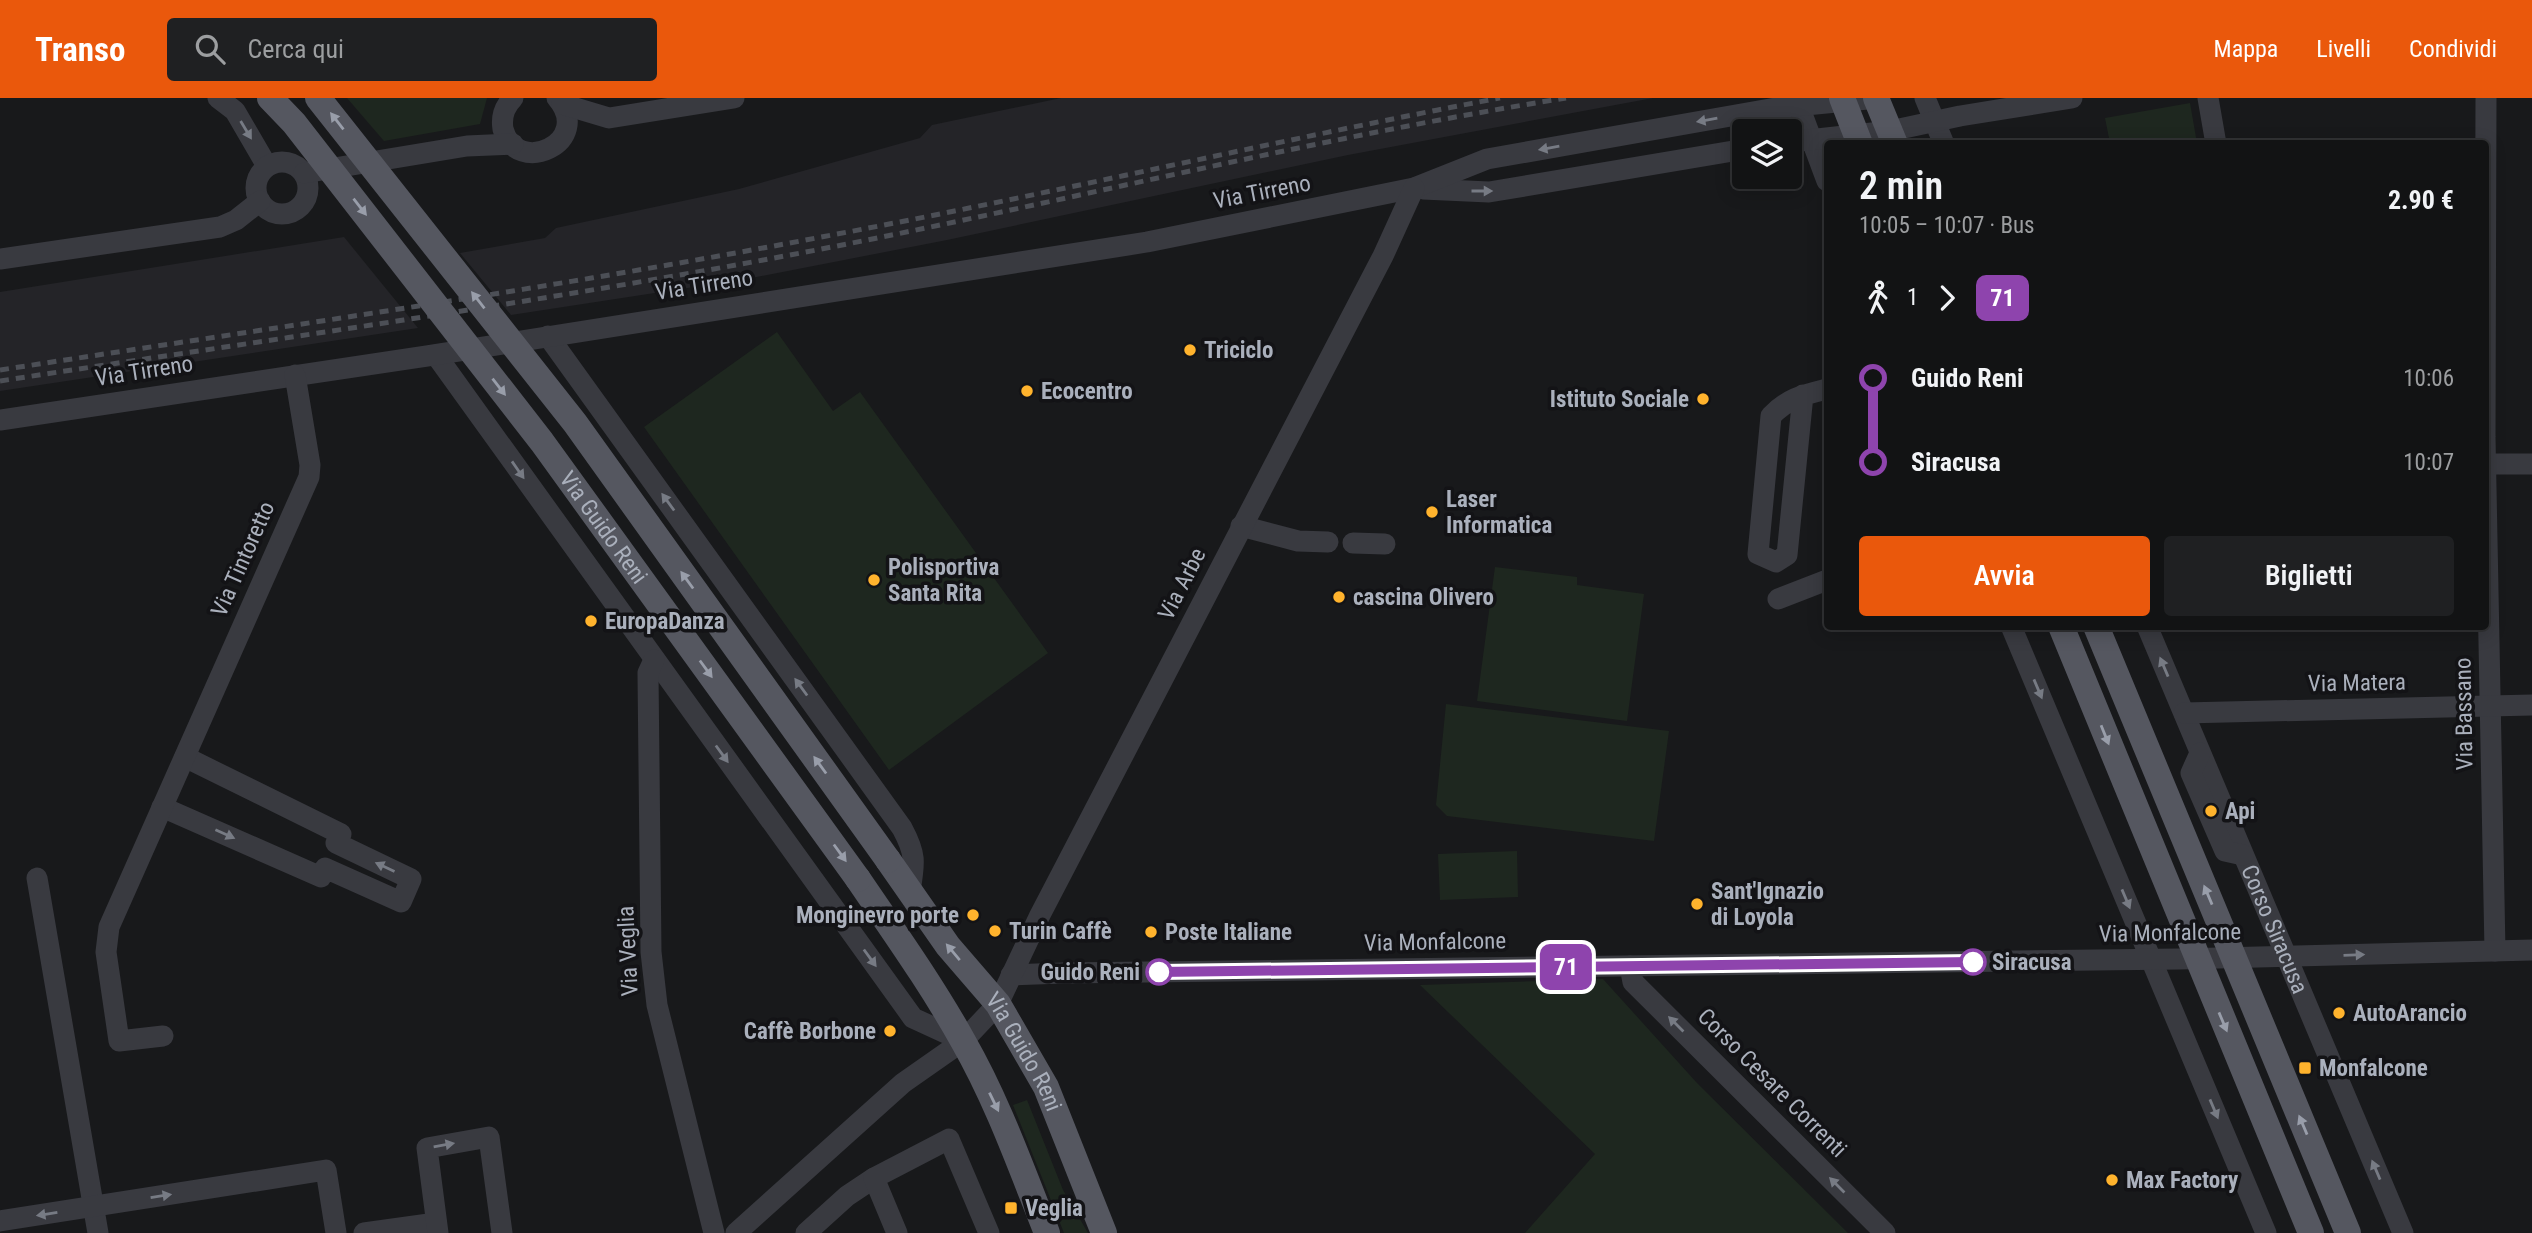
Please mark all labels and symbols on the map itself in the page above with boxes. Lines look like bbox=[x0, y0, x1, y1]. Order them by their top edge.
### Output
one-way arrow bbox=[330, 112, 345, 130]
one-way arrow bbox=[1696, 115, 1718, 126]
one-way arrow bbox=[239, 120, 252, 139]
one-way arrow bbox=[1538, 143, 1560, 154]
street label: Via Tirreno bbox=[1211, 169, 1313, 215]
one-way arrow bbox=[1471, 185, 1493, 197]
one-way arrow bbox=[352, 198, 366, 216]
street label: Via Tirreno bbox=[653, 264, 755, 306]
one-way arrow bbox=[470, 291, 485, 309]
place label: Triciclo bbox=[1204, 337, 1273, 364]
marker: Triciclo bbox=[1182, 342, 1198, 358]
street label: Via Tirreno bbox=[93, 350, 195, 392]
one-way arrow bbox=[492, 377, 507, 395]
place label: Ecocentro bbox=[1041, 378, 1133, 405]
marker: Ecocentro bbox=[1019, 383, 1035, 399]
place label: Istituto Sociale bbox=[1550, 386, 1689, 413]
marker: Istituto Sociale bbox=[1695, 391, 1711, 407]
one-way arrow bbox=[511, 461, 525, 479]
street label: Via Guido Reni bbox=[554, 466, 653, 589]
place label: Laser Informatica bbox=[1446, 486, 1552, 539]
one-way arrow bbox=[661, 493, 675, 511]
street label: Via Tintoretto bbox=[206, 497, 280, 621]
marker: Laser Informatica bbox=[1424, 504, 1440, 520]
street label: Via Arbe bbox=[1153, 544, 1211, 624]
place label: Polisportiva Santa Rita bbox=[888, 554, 999, 607]
one-way arrow bbox=[680, 571, 694, 589]
marker: Polisportiva Santa Rita bbox=[866, 572, 882, 588]
place label: cascina Olivero bbox=[1353, 584, 1494, 611]
marker: cascina Olivero bbox=[1331, 589, 1347, 605]
place label: EuropaDanza bbox=[605, 608, 725, 635]
marker: EuropaDanza bbox=[583, 613, 599, 629]
one-way arrow bbox=[2159, 656, 2170, 677]
street label: Via Bassano bbox=[2450, 657, 2478, 771]
one-way arrow bbox=[699, 660, 713, 678]
street label: Via Matera bbox=[2308, 669, 2406, 697]
one-way arrow bbox=[794, 678, 808, 696]
one-way arrow bbox=[2033, 679, 2044, 700]
one-way arrow bbox=[2100, 725, 2111, 746]
one-way arrow bbox=[715, 745, 729, 763]
one-way arrow bbox=[813, 756, 827, 774]
place label: Api bbox=[2225, 798, 2255, 825]
marker: Api bbox=[2203, 803, 2219, 819]
one-way arrow bbox=[214, 829, 235, 840]
one-way arrow bbox=[833, 844, 847, 862]
one-way arrow bbox=[375, 861, 395, 872]
street label: Corso Siracusa bbox=[2236, 861, 2314, 998]
place label: Sant'Ignazio di Loyola bbox=[1711, 878, 1824, 931]
one-way arrow bbox=[2202, 885, 2214, 905]
one-way arrow bbox=[2121, 889, 2132, 910]
marker: Sant'Ignazio di Loyola bbox=[1689, 896, 1705, 912]
place label: Monginevro porte bbox=[796, 902, 959, 929]
street label: Via Veglia bbox=[612, 905, 644, 997]
marker: Monginevro porte bbox=[965, 907, 981, 923]
place label: Turin Caffè bbox=[1009, 918, 1112, 945]
street label: Via Monfalcone bbox=[2099, 918, 2241, 948]
place label: Poste Italiane bbox=[1165, 919, 1292, 946]
marker: Turin Caffè bbox=[987, 923, 1003, 939]
marker: Poste Italiane bbox=[1143, 924, 1159, 940]
street label: Via Monfalcone bbox=[1364, 927, 1506, 957]
one-way arrow bbox=[946, 944, 961, 962]
line badge: 71 bbox=[1534, 944, 1598, 990]
one-way arrow bbox=[863, 949, 877, 967]
marker: Siracusa bbox=[1960, 949, 1986, 975]
place label: Siracusa bbox=[1992, 949, 2072, 976]
one-way arrow bbox=[2343, 950, 2365, 961]
place label: Guido Reni bbox=[1040, 959, 1140, 986]
marker: Guido Reni bbox=[1146, 959, 1172, 985]
street label: Via Guido Reni bbox=[980, 986, 1068, 1115]
place label: AutoArancio bbox=[2353, 1000, 2467, 1027]
street label: Corso Cesare Correnti bbox=[1692, 1003, 1852, 1163]
marker: AutoArancio bbox=[2331, 1005, 2347, 1021]
one-way arrow bbox=[2218, 1012, 2229, 1033]
one-way arrow bbox=[1667, 1016, 1684, 1033]
place label: Caffè Borbone bbox=[744, 1018, 876, 1045]
marker: Caffè Borbone bbox=[882, 1023, 898, 1039]
place label: Monfalcone bbox=[2319, 1055, 2428, 1082]
marker: Monfalcone bbox=[2297, 1060, 2313, 1076]
one-way arrow bbox=[988, 1092, 1000, 1112]
one-way arrow bbox=[2209, 1098, 2220, 1119]
one-way arrow bbox=[2298, 1114, 2309, 1135]
one-way arrow bbox=[433, 1139, 455, 1150]
one-way arrow bbox=[2370, 1160, 2382, 1180]
place label: Max Factory bbox=[2126, 1167, 2239, 1194]
marker: Max Factory bbox=[2104, 1172, 2120, 1188]
one-way arrow bbox=[1828, 1176, 1845, 1193]
one-way arrow bbox=[150, 1190, 172, 1201]
place label: Veglia bbox=[1025, 1195, 1083, 1222]
marker: Veglia bbox=[1003, 1200, 1019, 1216]
one-way arrow bbox=[36, 1209, 58, 1220]

